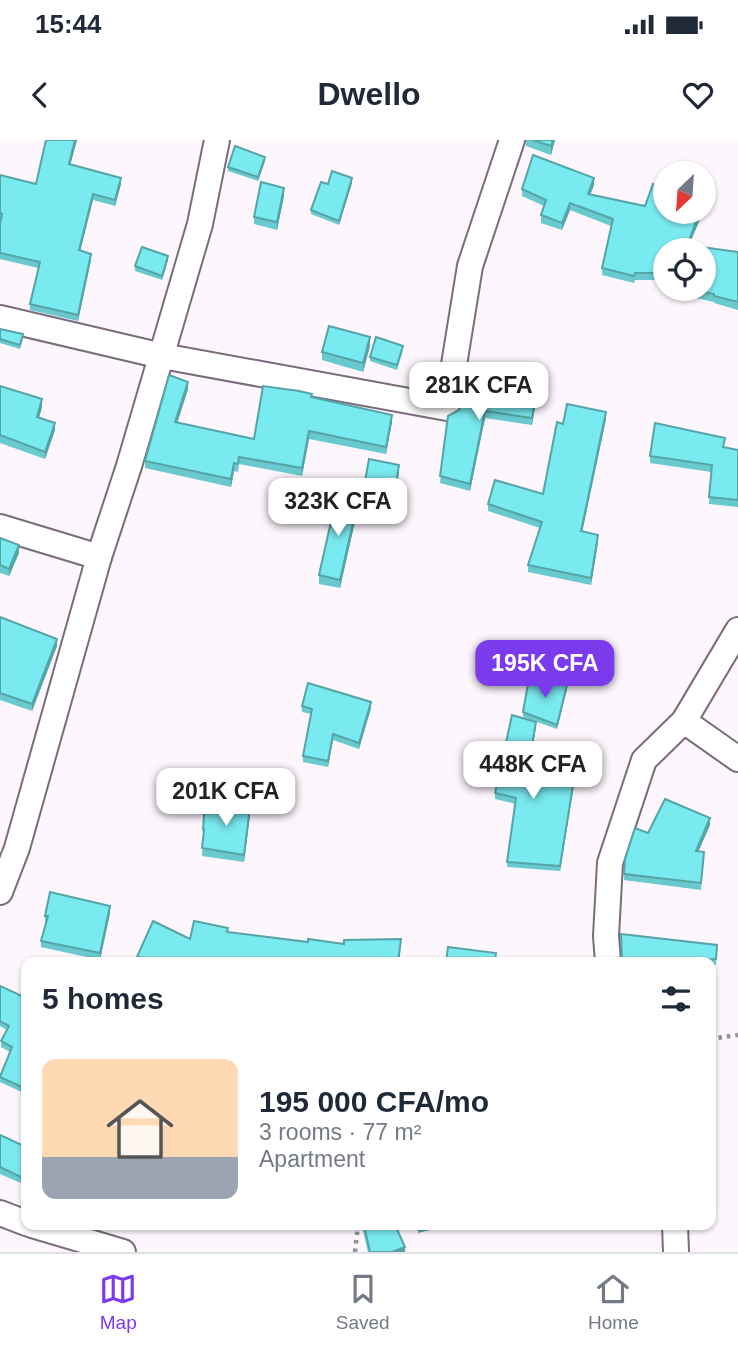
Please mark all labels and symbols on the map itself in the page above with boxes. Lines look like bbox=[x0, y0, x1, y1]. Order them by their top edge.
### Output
north arrow bbox=[653, 161, 716, 224]
pin: 281K CFA bbox=[407, 362, 551, 422]
pin: 323K CFA bbox=[266, 478, 410, 538]
pin: 195K CFA bbox=[473, 640, 617, 700]
pin: 448K CFA bbox=[461, 742, 605, 801]
pin: 201K CFA bbox=[154, 768, 298, 828]

